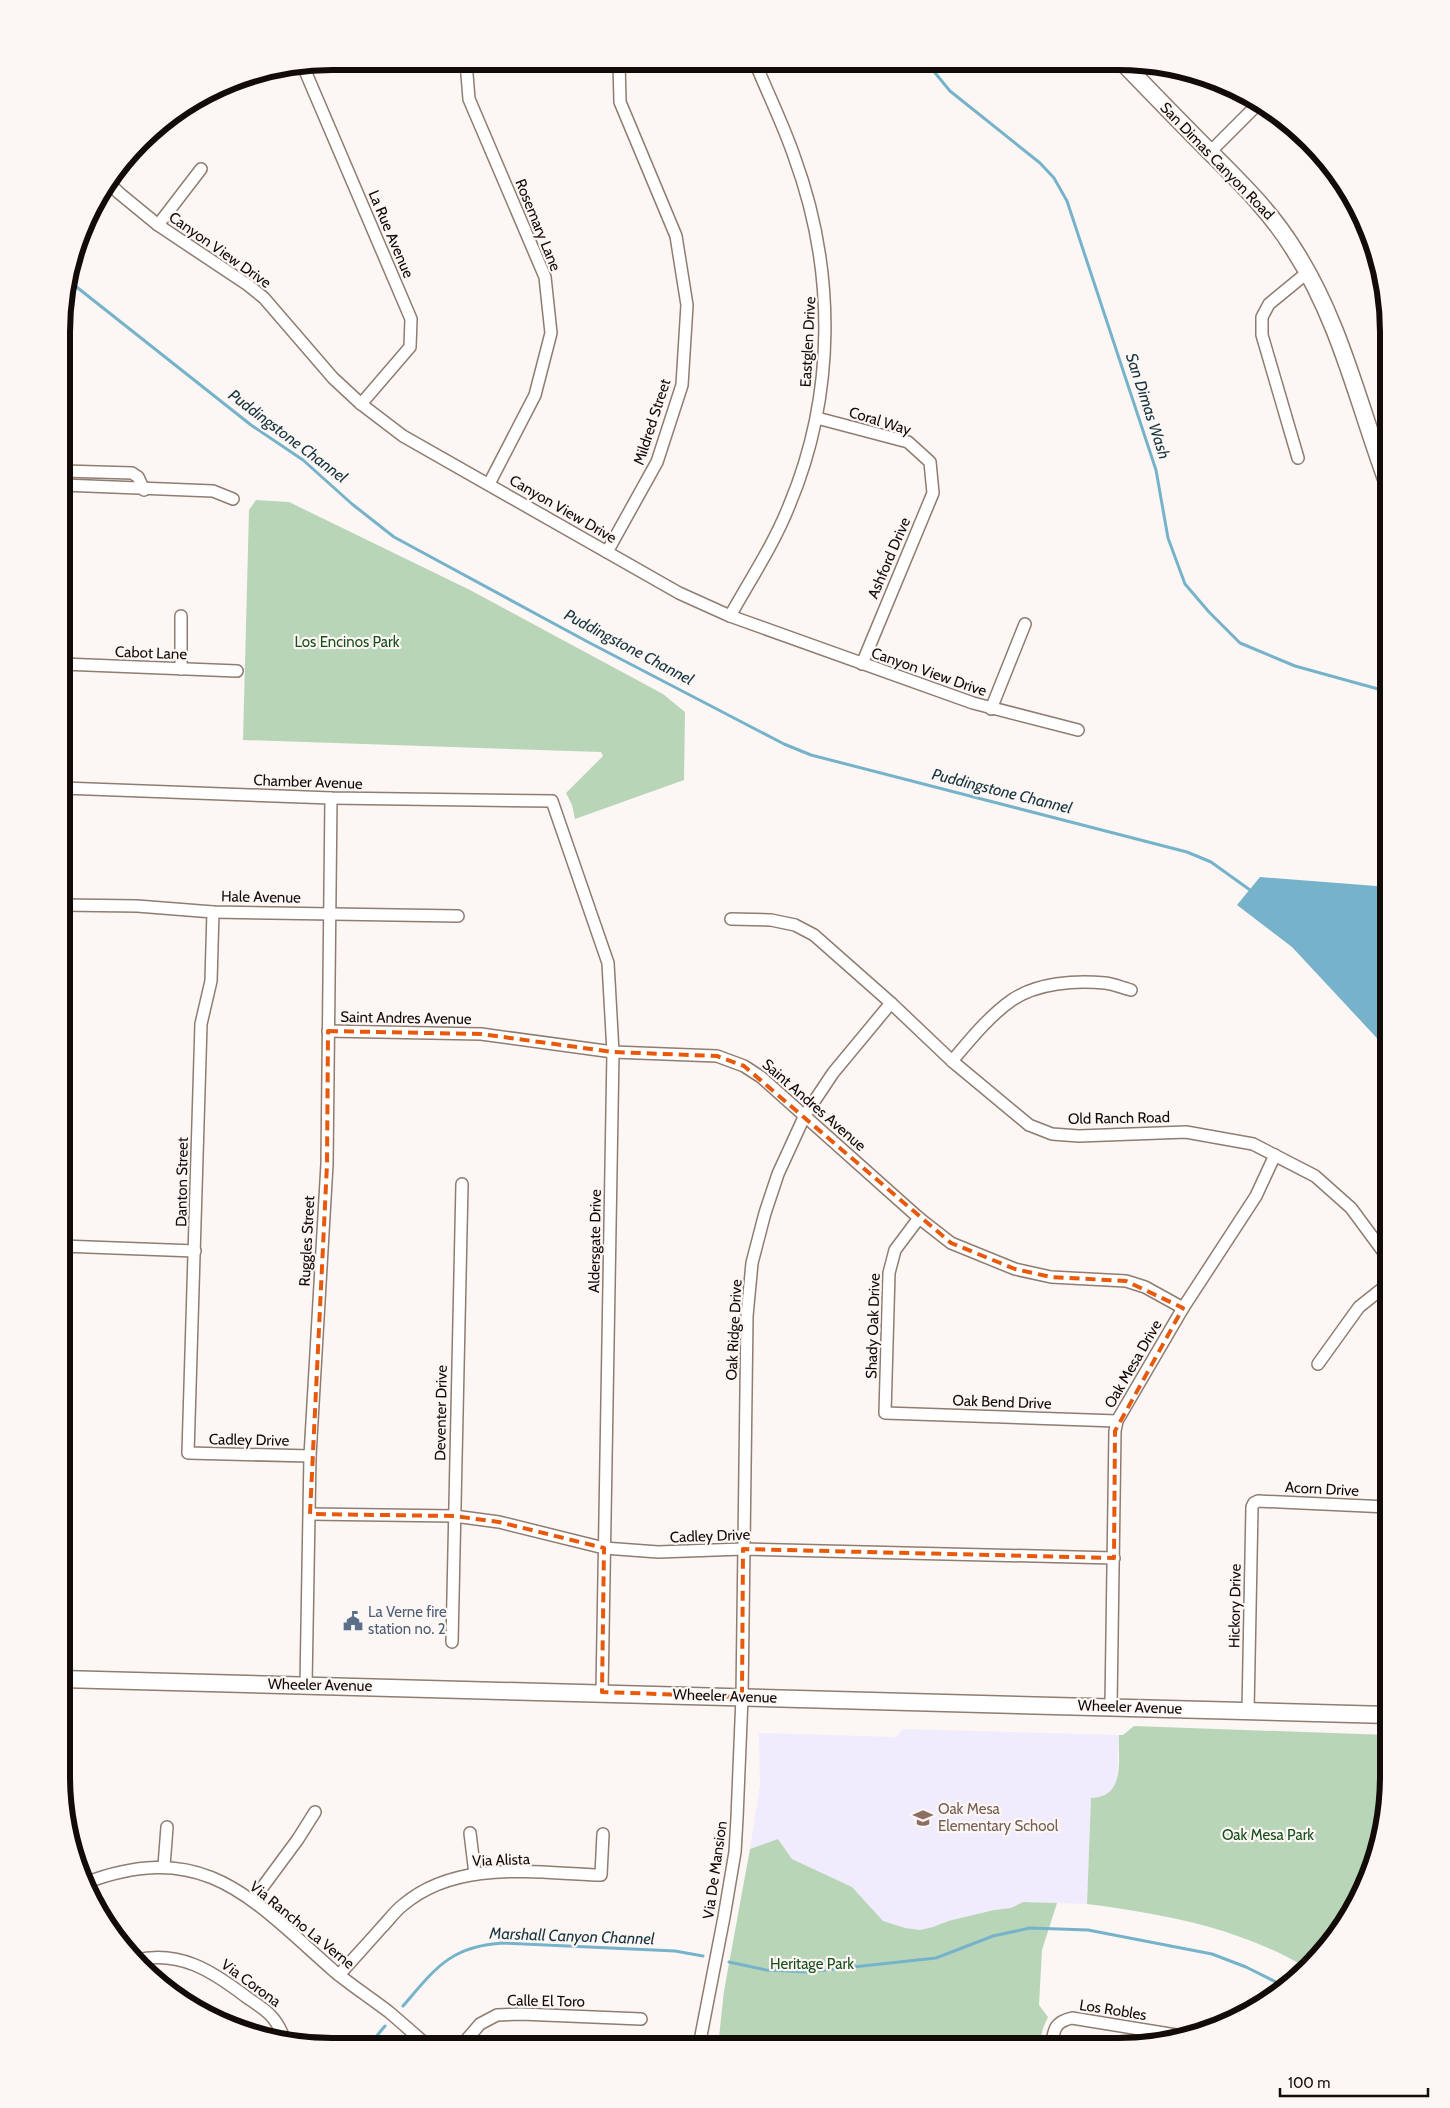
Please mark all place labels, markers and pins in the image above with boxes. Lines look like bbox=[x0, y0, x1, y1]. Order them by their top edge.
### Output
place label: La Verne fire station no. 2 bbox=[368, 1603, 447, 1638]
public building icon: La Verne fire station no. 2 bbox=[342, 1610, 364, 1632]
place label: Oak Mesa Elementary School bbox=[938, 1800, 1059, 1835]
school or university icon: Oak Mesa Elementary School bbox=[912, 1807, 934, 1829]

